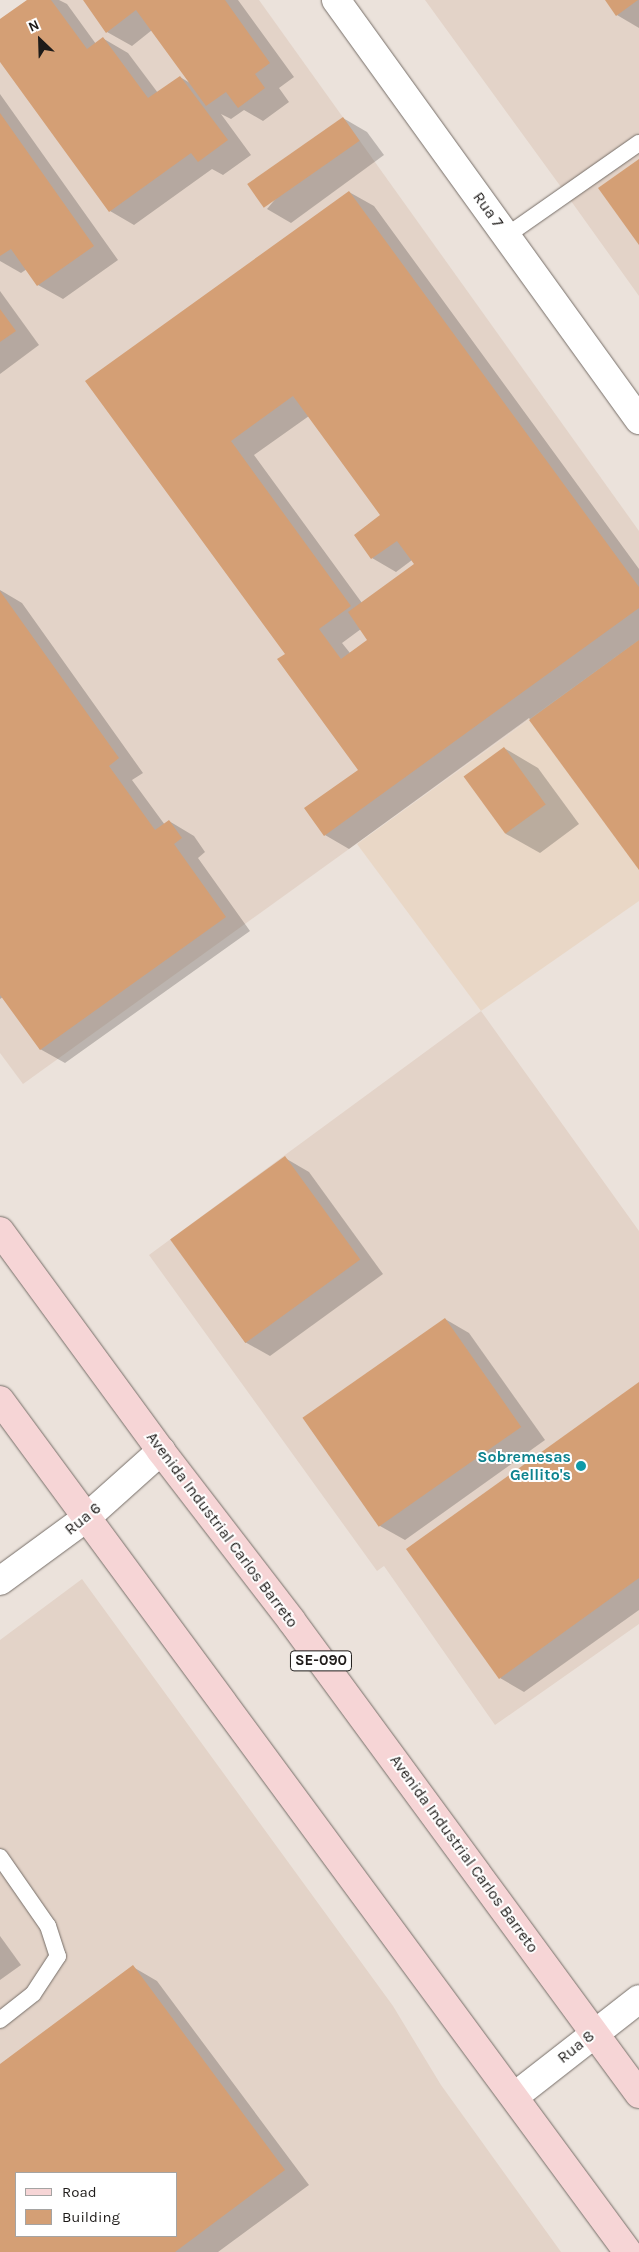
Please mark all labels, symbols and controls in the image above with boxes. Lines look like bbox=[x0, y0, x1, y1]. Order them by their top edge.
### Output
north arrow bbox=[15, 15, 65, 65]
text: N bbox=[26, 16, 42, 36]
street label: Rua 7 bbox=[469, 188, 507, 232]
street label: Avenida Industrial Carlos Barreto bbox=[142, 1428, 302, 1632]
place label: Sobremesas Gellito's bbox=[477, 1447, 571, 1485]
marker: Sobremesas Gellito's bbox=[575, 1460, 587, 1472]
street label: Rua 6 bbox=[61, 1499, 105, 1539]
road number: SE-090 bbox=[290, 1648, 352, 1674]
street label: Avenida Industrial Carlos Barreto bbox=[386, 1751, 542, 1957]
street label: Rua 8 bbox=[554, 2026, 598, 2068]
legend bbox=[15, 2172, 178, 2237]
text: Road bbox=[62, 2183, 97, 2201]
text: Building bbox=[62, 2208, 120, 2226]

